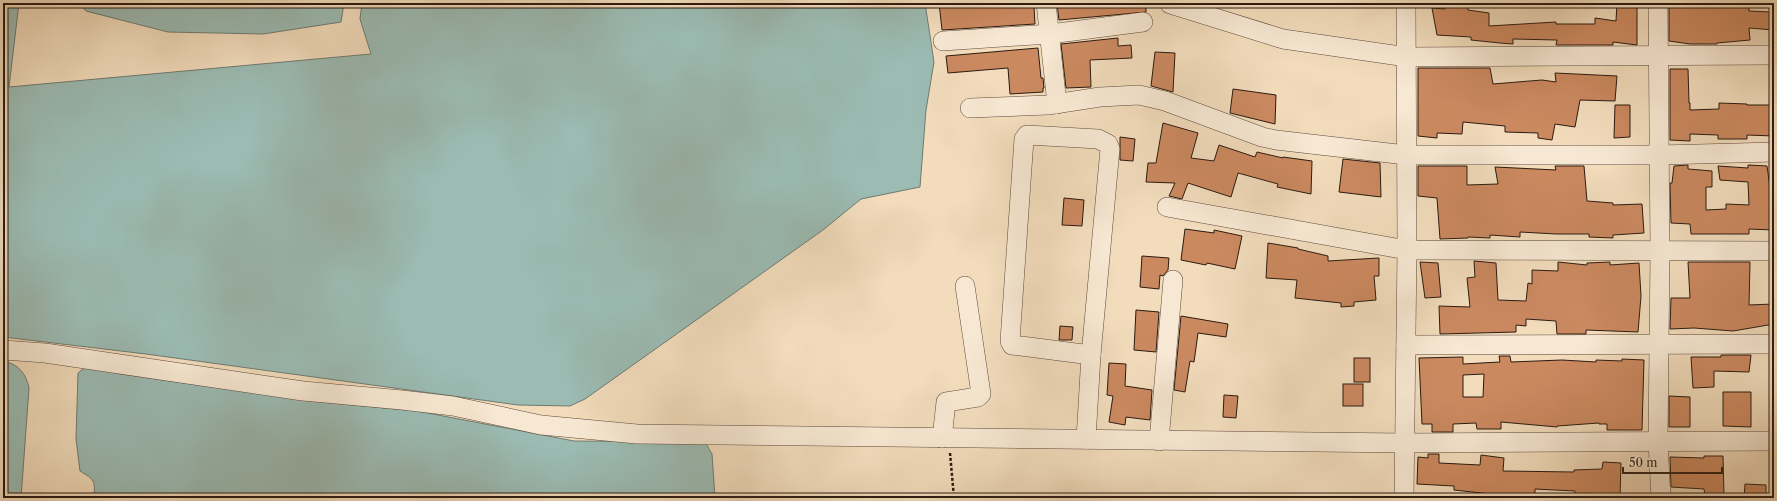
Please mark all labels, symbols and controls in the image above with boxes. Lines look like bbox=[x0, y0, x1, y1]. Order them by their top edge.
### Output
scale bar bbox=[1623, 449, 1722, 475]
text: 50 m bbox=[1629, 455, 1658, 470]

